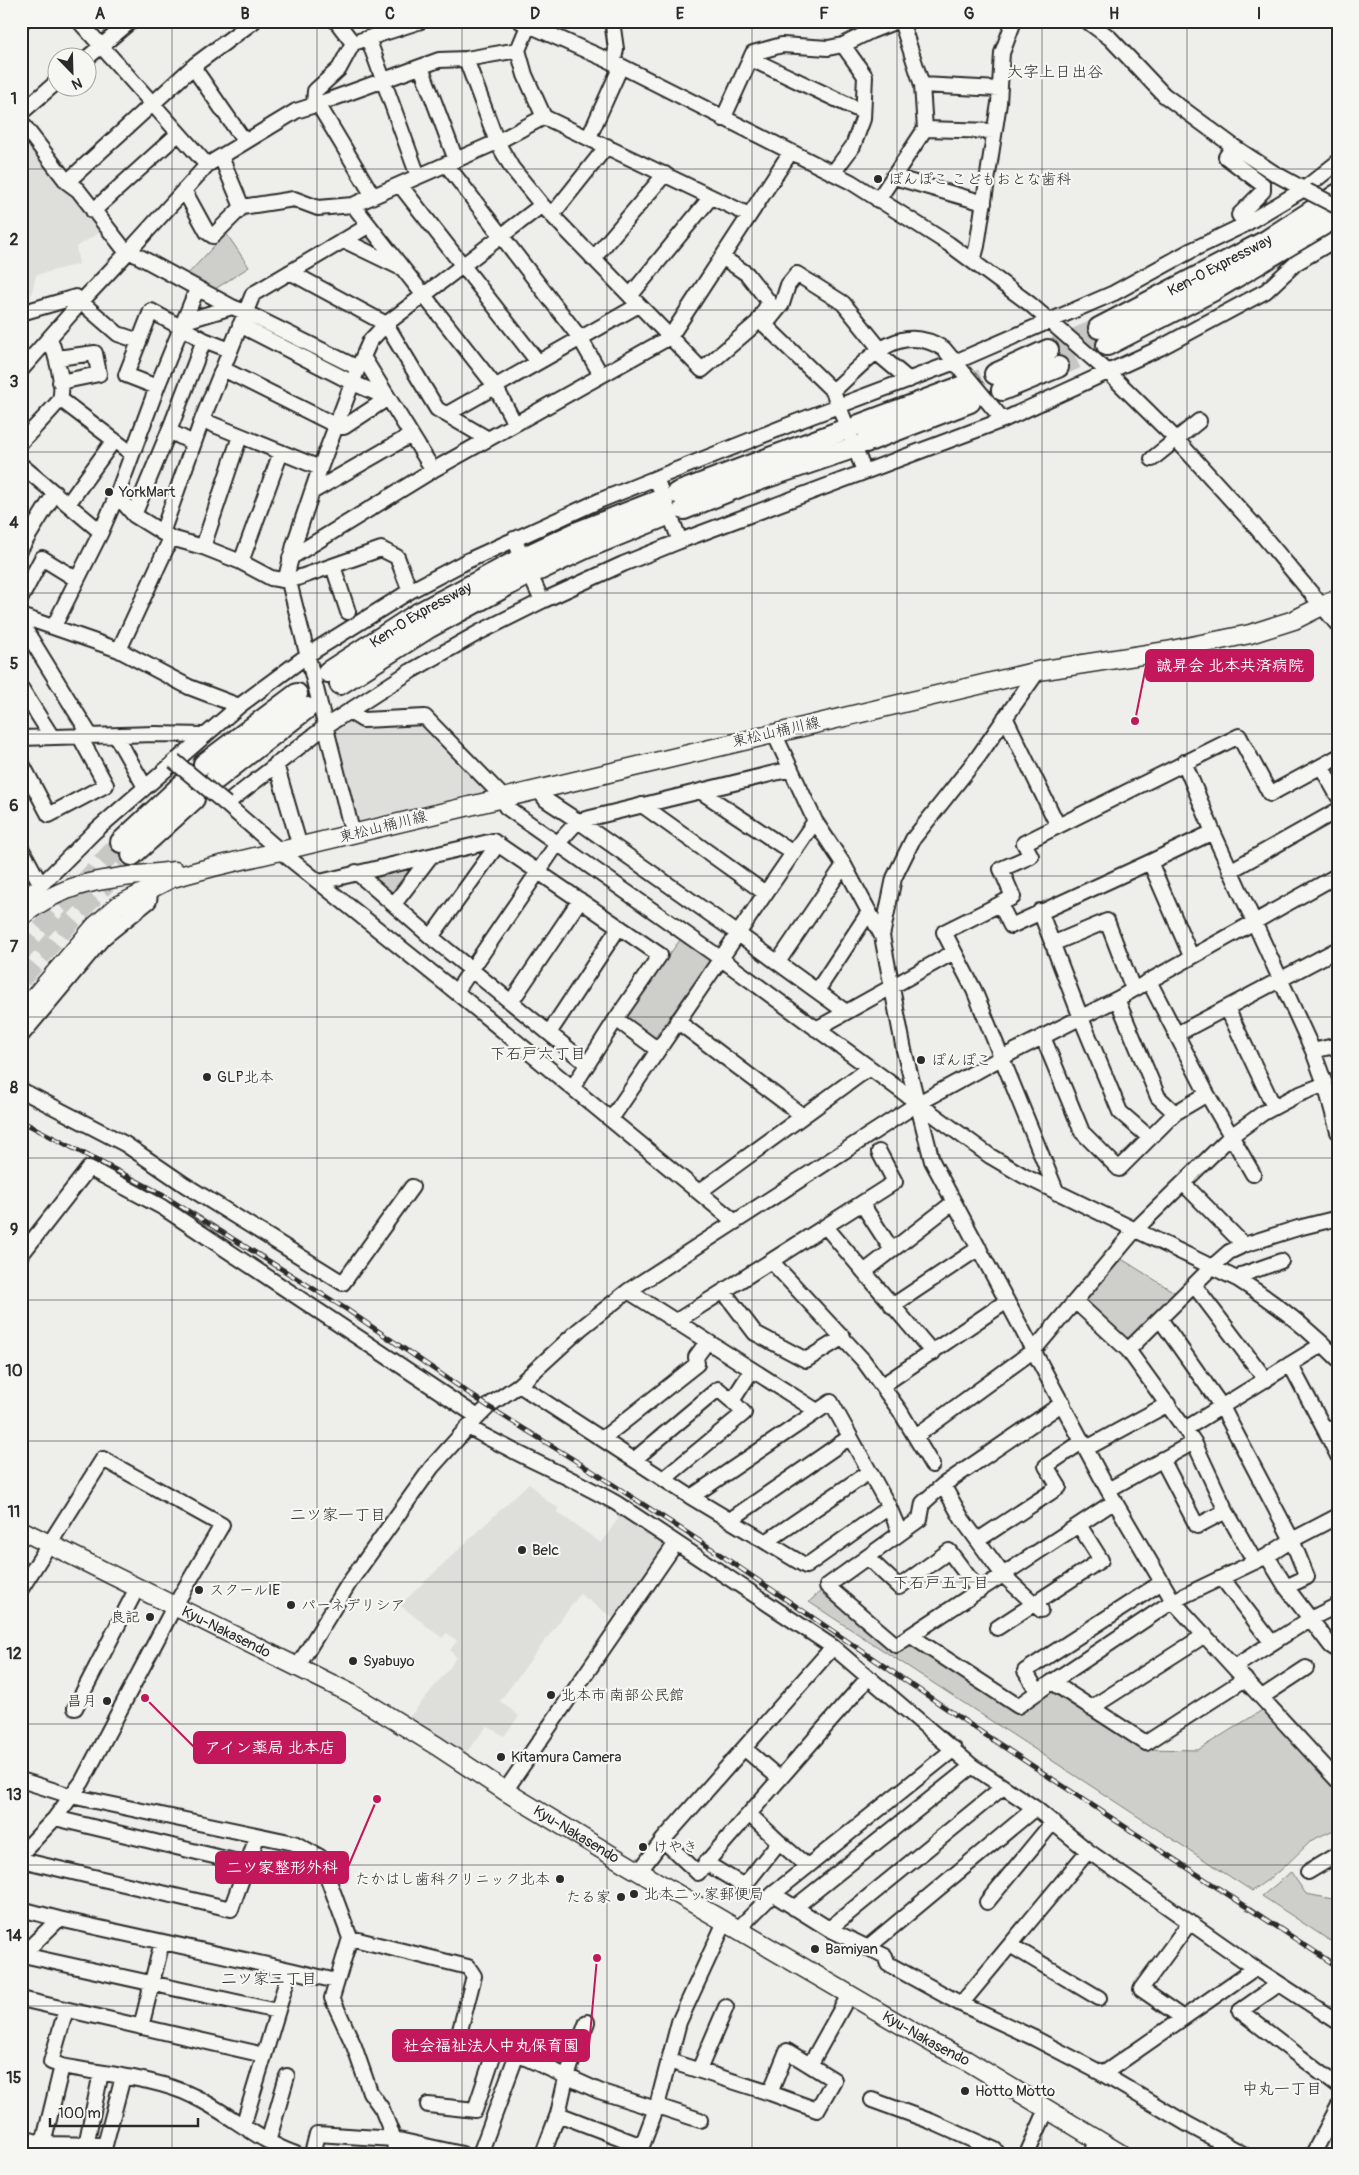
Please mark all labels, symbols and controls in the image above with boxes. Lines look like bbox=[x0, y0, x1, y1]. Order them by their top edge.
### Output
text: A bbox=[95, 4, 106, 24]
text: B bbox=[240, 4, 250, 24]
text: C bbox=[385, 4, 395, 24]
text: D bbox=[530, 4, 540, 24]
text: E bbox=[676, 4, 685, 24]
text: F bbox=[819, 4, 829, 24]
text: G bbox=[964, 4, 975, 24]
text: H bbox=[1109, 4, 1119, 24]
text: I bbox=[1257, 4, 1261, 24]
north arrow bbox=[48, 48, 98, 98]
district label: 大字上日出谷 bbox=[1007, 62, 1103, 82]
text: N bbox=[69, 74, 85, 93]
text: 1 bbox=[11, 89, 17, 109]
place label: ぽんぽこ こどもおとな歯科 bbox=[888, 170, 1071, 189]
marker: ぽんぽこ こどもおとな歯科 bbox=[872, 173, 884, 185]
text: 2 bbox=[10, 230, 19, 250]
street label: Ken-O Expressway bbox=[1164, 230, 1276, 300]
text: 3 bbox=[10, 372, 19, 392]
place label: YorkMart bbox=[118, 483, 176, 502]
marker: YorkMart bbox=[103, 486, 115, 498]
text: 4 bbox=[9, 513, 19, 533]
street label: Ken-O Expressway bbox=[366, 577, 475, 652]
callout: 誠昇会 北本共済病院 bbox=[1146, 650, 1313, 681]
text: 5 bbox=[10, 654, 19, 674]
text: 誠昇会 北本共済病院 bbox=[1156, 656, 1304, 676]
street label: 東松山桶川線 bbox=[730, 713, 822, 751]
text: 6 bbox=[9, 796, 19, 816]
street label: 東松山桶川線 bbox=[337, 807, 429, 847]
text: 7 bbox=[10, 937, 19, 957]
district label: 下石戸六丁目 bbox=[490, 1044, 586, 1064]
place label: ぽんぽこ bbox=[931, 1051, 991, 1070]
marker: ぽんぽこ bbox=[915, 1054, 927, 1066]
place label: GLP北本 bbox=[217, 1068, 274, 1087]
marker: GLP北本 bbox=[201, 1071, 213, 1083]
text: 8 bbox=[10, 1078, 18, 1098]
text: 9 bbox=[10, 1220, 18, 1240]
text: 10 bbox=[5, 1361, 23, 1381]
text: 11 bbox=[8, 1502, 20, 1522]
district label: 二ツ家一丁目 bbox=[290, 1505, 386, 1525]
place label: Belc bbox=[532, 1541, 559, 1560]
marker: Belc bbox=[516, 1544, 528, 1556]
district label: 下石戸五丁目 bbox=[893, 1573, 989, 1593]
place label: スクールIE bbox=[209, 1581, 280, 1600]
marker: スクールIE bbox=[193, 1584, 205, 1596]
place label: パーネデリシア bbox=[301, 1596, 405, 1615]
marker: パーネデリシア bbox=[285, 1599, 297, 1611]
street label: Kyu-Nakasendo bbox=[178, 1602, 274, 1662]
place label: 良記 bbox=[110, 1608, 140, 1627]
marker: 良記 bbox=[144, 1611, 156, 1623]
text: 12 bbox=[6, 1644, 22, 1664]
place label: Syabuyo bbox=[363, 1652, 415, 1671]
marker: Syabuyo bbox=[347, 1655, 359, 1667]
place label: 北本市 南部公民館 bbox=[561, 1686, 684, 1705]
marker: 北本市 南部公民館 bbox=[545, 1689, 557, 1701]
place label: 昌月 bbox=[67, 1692, 97, 1711]
marker: 昌月 bbox=[101, 1695, 113, 1707]
callout: アイン薬局 北本店 bbox=[194, 1732, 345, 1763]
text: アイン薬局 北本店 bbox=[205, 1738, 335, 1758]
place label: Kitamura Camera bbox=[511, 1748, 621, 1767]
marker: Kitamura Camera bbox=[495, 1751, 507, 1763]
text: 13 bbox=[6, 1785, 22, 1805]
street label: Kyu-Nakasendo bbox=[530, 1801, 623, 1867]
place label: けやき bbox=[653, 1838, 698, 1857]
marker: けやき bbox=[637, 1841, 649, 1853]
callout: 二ツ家整形外科 bbox=[216, 1852, 348, 1883]
text: 二ツ家整形外科 bbox=[226, 1858, 338, 1878]
place label: たかはし歯科クリニック北本 bbox=[355, 1870, 550, 1889]
marker: たかはし歯科クリニック北本 bbox=[554, 1873, 566, 1885]
place label: 北本二ッ家郵便局 bbox=[644, 1885, 764, 1904]
place label: たる家 bbox=[566, 1888, 611, 1907]
marker: 北本二ッ家郵便局 bbox=[628, 1888, 640, 1900]
marker: たる家 bbox=[615, 1891, 627, 1903]
text: 14 bbox=[6, 1926, 22, 1946]
place label: Bamiyan bbox=[825, 1940, 878, 1959]
marker: Bamiyan bbox=[809, 1943, 821, 1955]
district label: 二ツ家二丁目 bbox=[221, 1969, 317, 1989]
street label: Kyu-Nakasendo bbox=[879, 2006, 973, 2070]
callout: 社会福祉法人中丸保育園 bbox=[393, 2030, 589, 2061]
text: 社会福祉法人中丸保育園 bbox=[403, 2036, 579, 2056]
text: 15 bbox=[7, 2068, 22, 2088]
district label: 中丸一丁目 bbox=[1242, 2079, 1322, 2099]
place label: Hotto Motto bbox=[975, 2082, 1055, 2101]
marker: Hotto Motto bbox=[959, 2085, 971, 2097]
scale bar bbox=[50, 2095, 198, 2127]
text: 100 m bbox=[58, 2104, 101, 2123]

